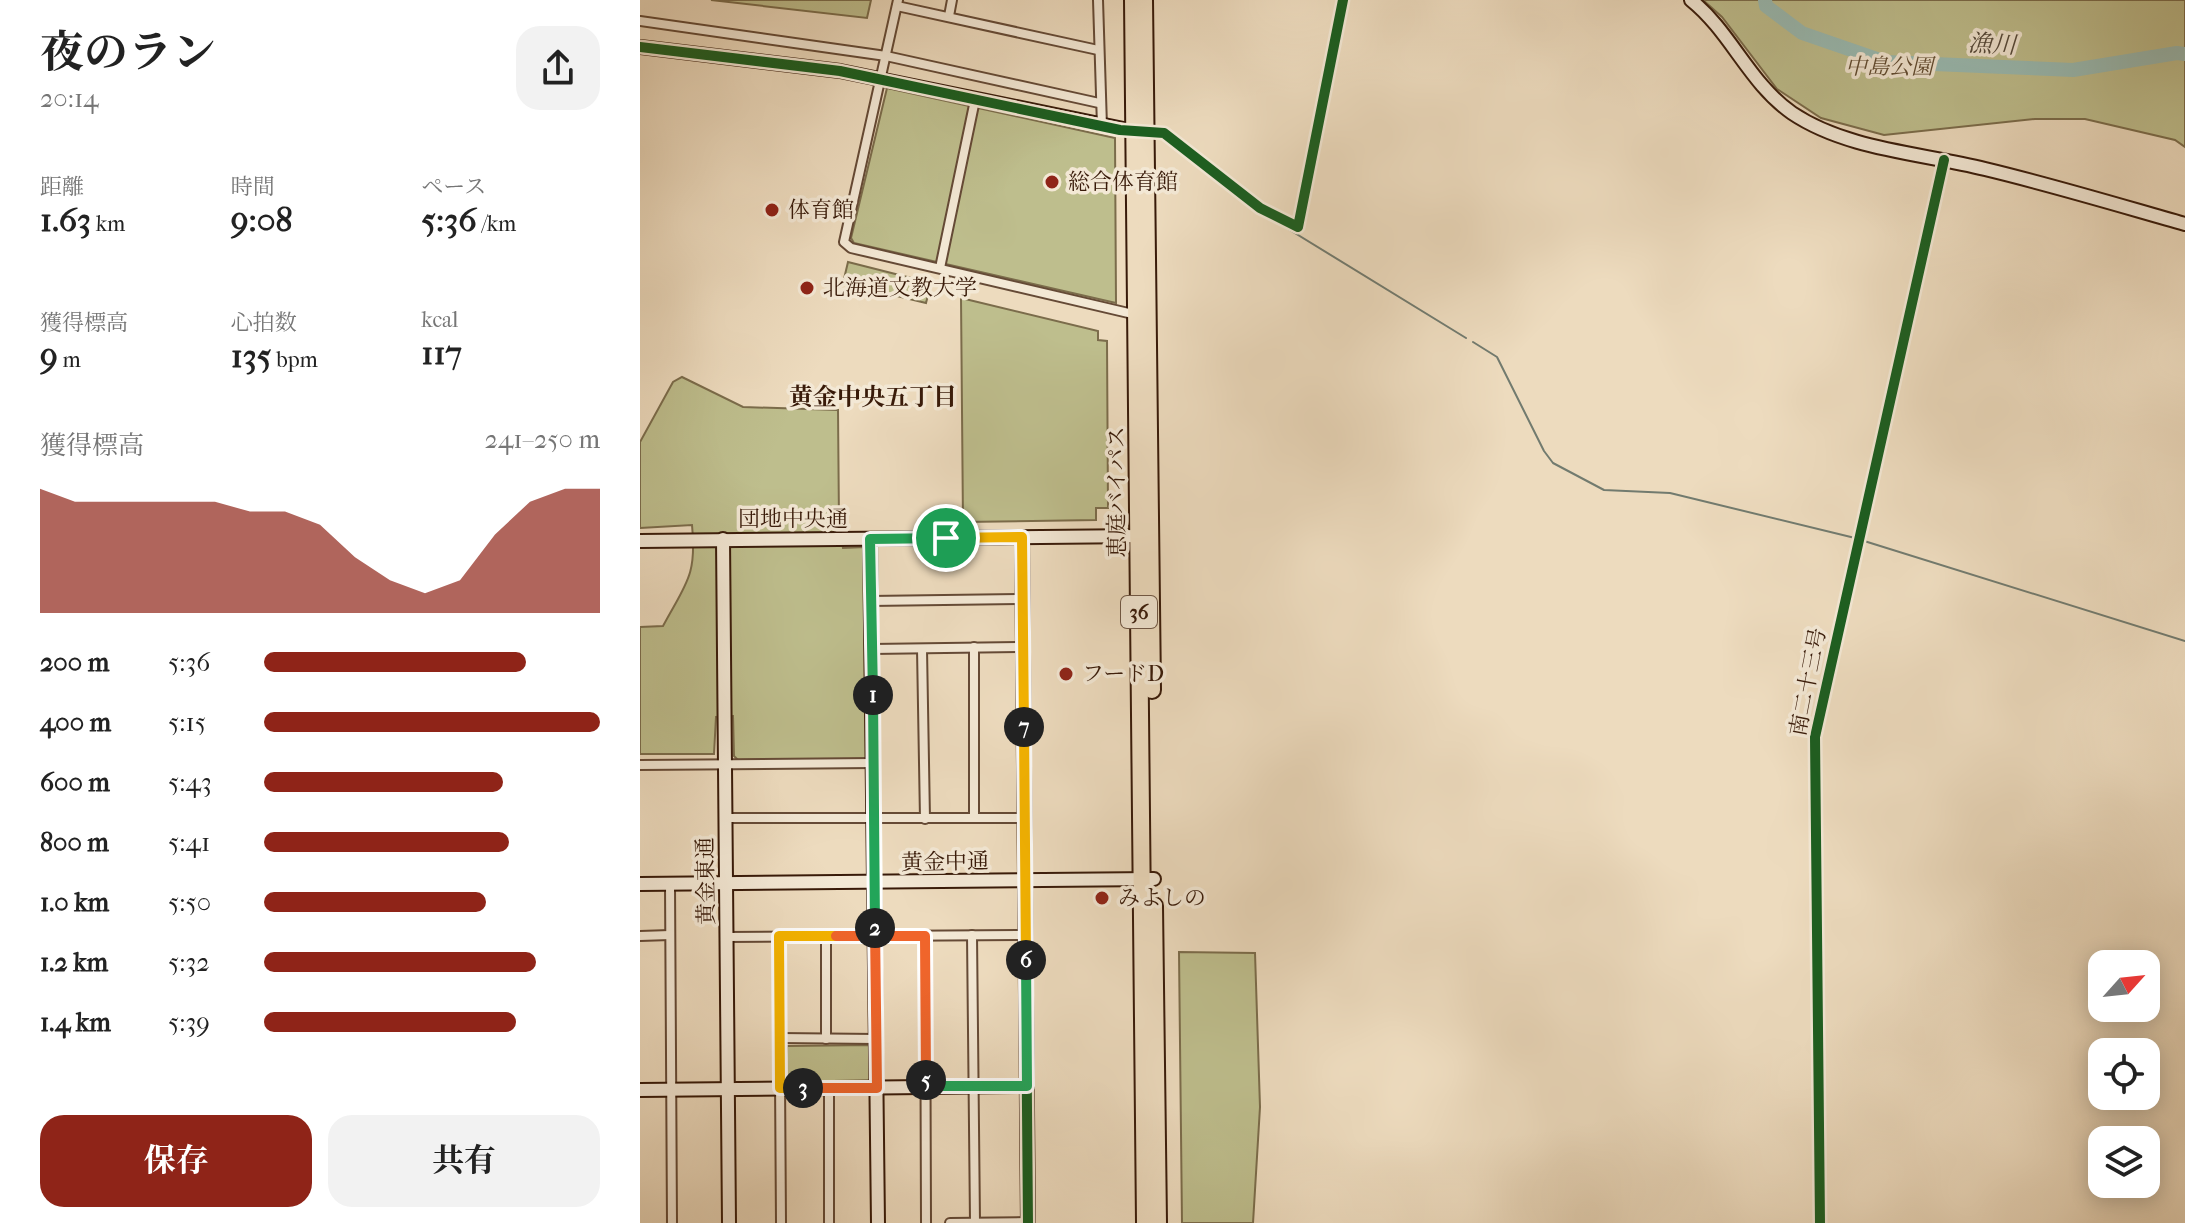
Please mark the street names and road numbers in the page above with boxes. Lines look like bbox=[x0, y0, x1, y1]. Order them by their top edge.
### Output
street label: 恵庭バイパス bbox=[1104, 426, 1130, 558]
street label: 団地中央通 bbox=[738, 506, 848, 532]
road number: 36 bbox=[1121, 596, 1157, 628]
street label: 南二十三号 bbox=[1785, 626, 1831, 738]
street label: 黄金東通 bbox=[692, 837, 720, 925]
street label: 黄金中通 bbox=[901, 848, 989, 876]

